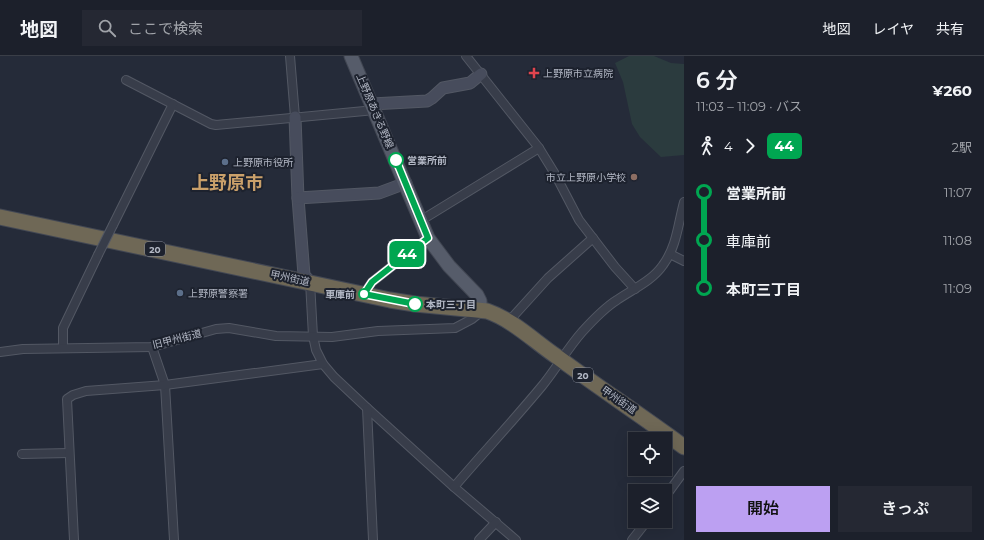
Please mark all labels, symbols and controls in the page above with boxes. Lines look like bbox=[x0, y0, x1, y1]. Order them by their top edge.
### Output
search box bbox=[82, 10, 362, 46]
icon: search bbox=[96, 17, 118, 39]
text: 地図 bbox=[20, 18, 58, 41]
text: ここで検索 bbox=[128, 19, 203, 38]
text: 地図 bbox=[822, 20, 850, 38]
text: レイヤ bbox=[872, 20, 914, 38]
text: 共有 bbox=[936, 20, 964, 38]
marker: 上野原市立病院 bbox=[528, 67, 540, 79]
place label: 上野原市立病院 bbox=[543, 67, 613, 80]
text: 6 分 bbox=[696, 67, 738, 94]
street label: 上野原あきる野線 bbox=[353, 72, 397, 150]
text: ¥260 bbox=[932, 81, 972, 100]
text: 11:03 – 11:09 · バス bbox=[696, 98, 802, 114]
icon: walk bbox=[696, 135, 718, 157]
icon: forward bbox=[739, 135, 761, 157]
text: 44 bbox=[775, 137, 794, 155]
text: 4 bbox=[724, 138, 733, 154]
text: 2駅 bbox=[952, 139, 972, 155]
marker: 営業所前 bbox=[388, 152, 404, 168]
place label: 営業所前 bbox=[407, 154, 447, 167]
place label: 上野原市役所 bbox=[233, 156, 293, 169]
marker: 上野原市役所 bbox=[220, 157, 230, 167]
place label: 市立上野原小学校 bbox=[546, 171, 626, 184]
district label: 上野原市 bbox=[191, 172, 263, 194]
marker: 市立上野原小学校 bbox=[629, 172, 639, 182]
text: 営業所前 bbox=[726, 184, 786, 203]
text: 11:07 bbox=[944, 184, 972, 200]
text: 車庫前 bbox=[726, 232, 771, 251]
text: 11:08 bbox=[943, 232, 972, 248]
line badge: 44 bbox=[389, 241, 425, 267]
road number: 20 bbox=[145, 242, 165, 256]
text: 44 bbox=[397, 245, 417, 263]
street label: 甲州街道 bbox=[269, 267, 311, 289]
text: 本町三丁目 bbox=[726, 280, 801, 299]
text: 11:09 bbox=[943, 280, 972, 296]
place label: 上野原警察署 bbox=[188, 287, 248, 300]
marker: 上野原警察署 bbox=[175, 288, 185, 298]
place label: 車庫前 bbox=[325, 288, 355, 301]
marker: 車庫前 bbox=[358, 288, 370, 300]
marker: 本町三丁目 bbox=[407, 296, 423, 312]
place label: 本町三丁目 bbox=[425, 298, 476, 311]
street label: 旧甲州街道 bbox=[151, 327, 203, 351]
road number: 20 bbox=[573, 368, 593, 382]
street label: 甲州街道 bbox=[599, 383, 639, 417]
map controls bbox=[628, 432, 672, 528]
button: locate bbox=[628, 432, 672, 476]
button: layers bbox=[628, 484, 672, 528]
button: 開始 bbox=[696, 486, 830, 532]
button: きっぷ bbox=[838, 486, 972, 532]

